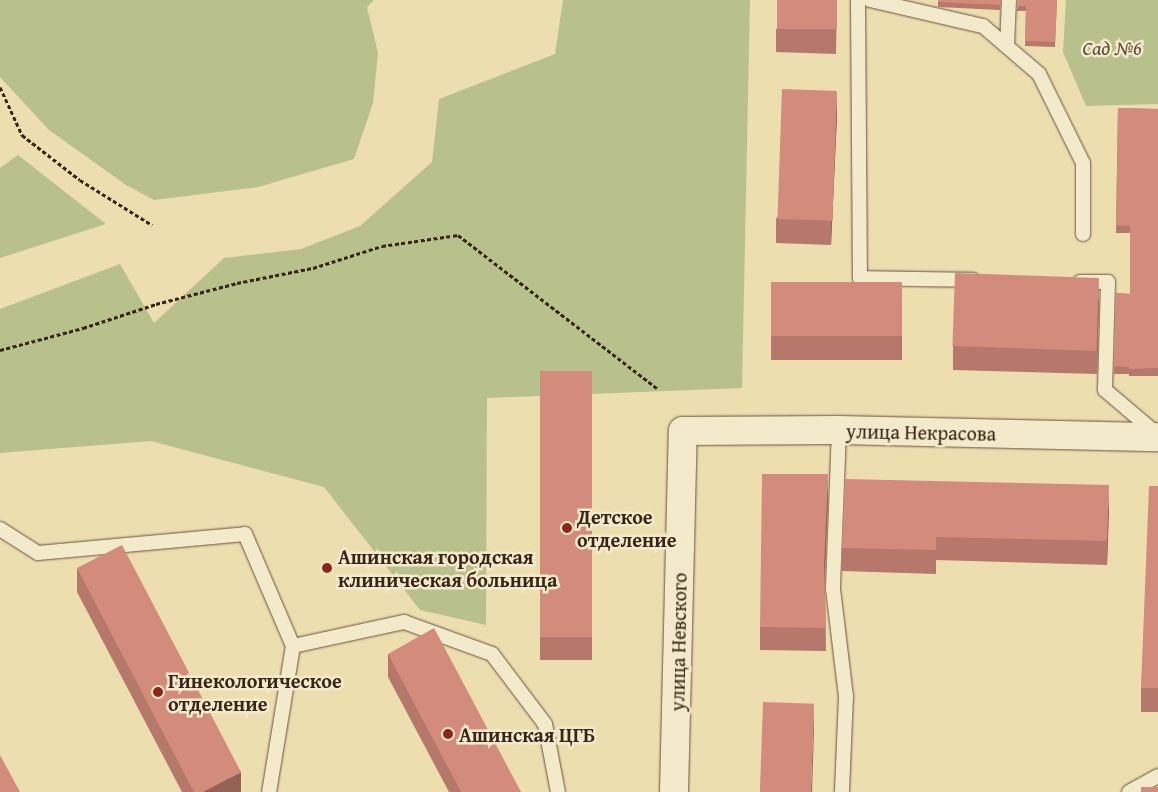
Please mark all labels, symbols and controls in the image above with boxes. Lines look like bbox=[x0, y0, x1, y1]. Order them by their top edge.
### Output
park label: Сад №6 bbox=[1082, 35, 1142, 59]
street label: улица Некрасова bbox=[846, 419, 996, 445]
place label: Детское отделение bbox=[577, 504, 677, 551]
marker: Детское отделение bbox=[561, 522, 573, 534]
place label: Ашинская городская клиническая больница bbox=[338, 544, 558, 591]
marker: Ашинская городская клиническая больница bbox=[320, 561, 334, 575]
street label: улица Невского bbox=[665, 572, 691, 712]
place label: Гинекологическое отделение bbox=[168, 668, 342, 715]
marker: Гинекологическое отделение bbox=[152, 686, 164, 698]
place label: Ашинская ЦГБ bbox=[459, 722, 595, 746]
marker: Ашинская ЦГБ bbox=[441, 727, 455, 741]

